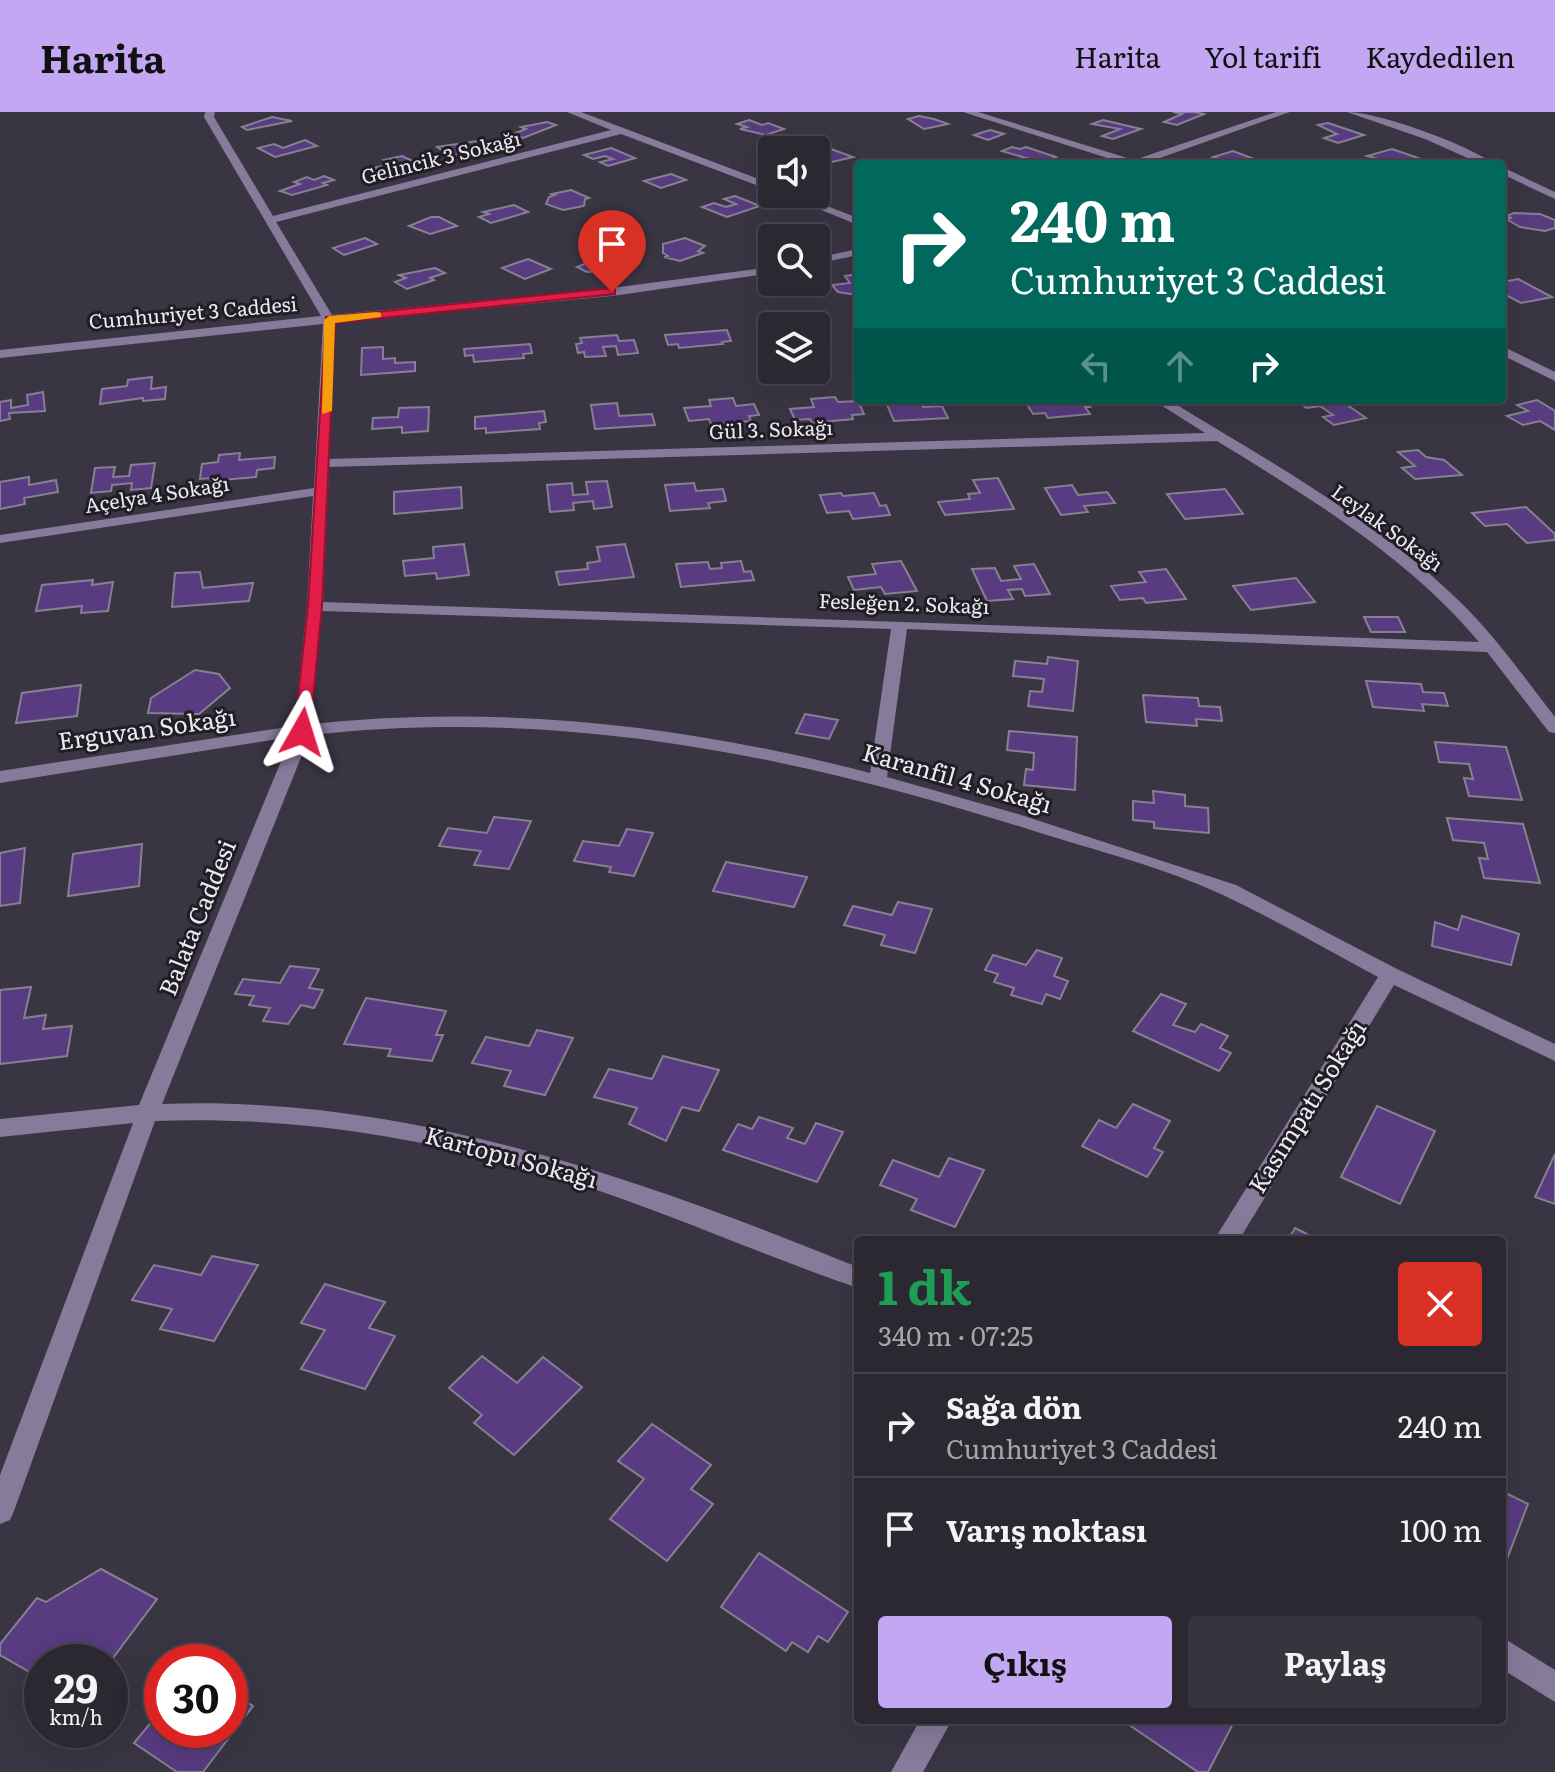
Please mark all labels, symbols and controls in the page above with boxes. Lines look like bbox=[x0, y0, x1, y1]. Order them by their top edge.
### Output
text: Harita bbox=[40, 28, 165, 85]
text: Harita bbox=[1074, 35, 1161, 77]
text: Yol tarifi bbox=[1205, 35, 1321, 77]
text: Kaydedilen bbox=[1365, 35, 1515, 77]
street label: Gelincik 3 Sokağı bbox=[358, 122, 524, 190]
map controls bbox=[758, 136, 830, 384]
button: sound bbox=[758, 136, 830, 208]
text: 240 m bbox=[1010, 176, 1175, 259]
icon: right bbox=[878, 192, 982, 296]
pin bbox=[578, 210, 646, 292]
icon: arrive bbox=[590, 222, 634, 266]
button: search bbox=[758, 224, 830, 296]
text: Cumhuriyet 3 Caddesi bbox=[1010, 252, 1386, 305]
street label: Cumhuriyet 3 Caddesi bbox=[87, 287, 299, 335]
button: layers bbox=[758, 312, 830, 384]
icon: left bbox=[1074, 344, 1118, 388]
icon: ahead bbox=[1158, 344, 1202, 388]
icon: right bbox=[1242, 344, 1286, 388]
street label: Gül 3. Sokağı bbox=[708, 411, 834, 445]
street label: Açelya 4 Sokağı bbox=[82, 467, 231, 519]
street label: Leylak Sokağı bbox=[1326, 476, 1450, 577]
street label: Fesleğen 2. Sokağı bbox=[818, 584, 990, 620]
position arrow bbox=[260, 690, 344, 774]
street label: Erguvan Sokağı bbox=[56, 698, 238, 757]
street label: Karanfil 4 Sokağı bbox=[859, 733, 1056, 820]
street label: Balata Caddesi bbox=[148, 834, 243, 1000]
street label: Kasımpatı Sokağı bbox=[1238, 1012, 1373, 1199]
street label: Kartopu Sokağı bbox=[422, 1116, 602, 1195]
text: 1 dk bbox=[878, 1249, 971, 1320]
button: close bbox=[1398, 1262, 1482, 1346]
text: 340 m · 07:25 bbox=[878, 1315, 1033, 1354]
text: Sağa dön bbox=[946, 1384, 1082, 1428]
icon: right bbox=[878, 1403, 922, 1447]
text: 240 m bbox=[1398, 1403, 1482, 1447]
text: Cumhuriyet 3 Caddesi bbox=[946, 1428, 1218, 1467]
icon: arrive bbox=[878, 1507, 922, 1551]
text: Varış noktası bbox=[946, 1507, 1147, 1551]
text: 100 m bbox=[1400, 1507, 1482, 1551]
button: Çıkış bbox=[878, 1616, 1172, 1708]
button: Paylaş bbox=[1188, 1616, 1482, 1708]
speed limit sign: 30 bbox=[144, 1644, 248, 1748]
text: 29 bbox=[54, 1656, 98, 1715]
text: km/h bbox=[49, 1701, 103, 1731]

